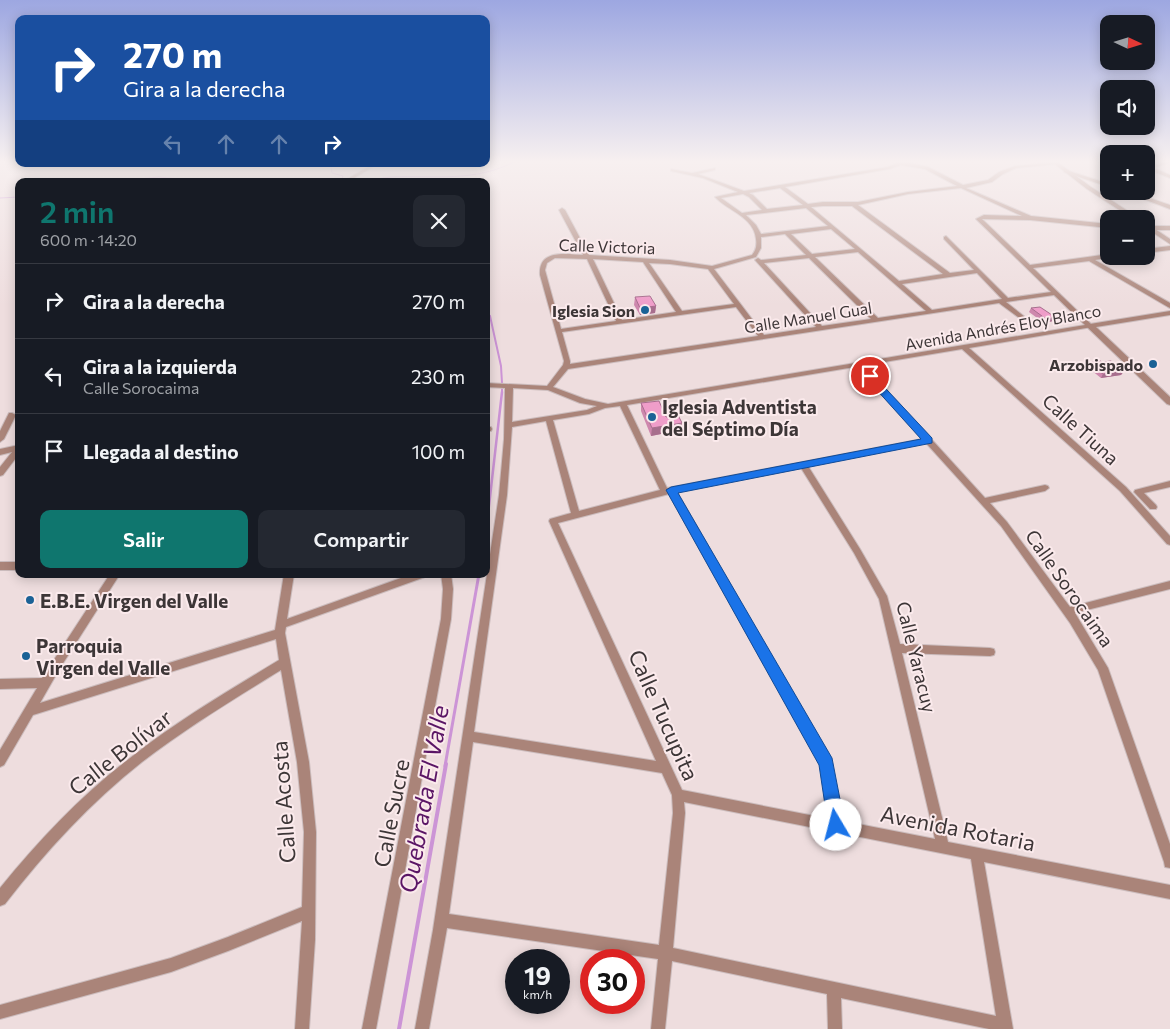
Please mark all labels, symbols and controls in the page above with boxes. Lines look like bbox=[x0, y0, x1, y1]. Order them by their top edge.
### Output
north arrow bbox=[1100, 15, 1155, 70]
map controls bbox=[1100, 15, 1155, 265]
text: 270 m bbox=[123, 32, 222, 75]
icon: right bbox=[40, 35, 105, 100]
text: Gira a la derecha bbox=[123, 75, 285, 102]
button: sound bbox=[1100, 80, 1155, 135]
icon: left bbox=[159, 130, 187, 158]
icon: ahead bbox=[212, 130, 240, 158]
icon: ahead bbox=[265, 130, 293, 158]
icon: right bbox=[318, 130, 346, 158]
button: + bbox=[1100, 145, 1155, 200]
text: 2 min bbox=[40, 192, 114, 229]
button: close bbox=[413, 195, 465, 247]
button: − bbox=[1100, 210, 1155, 265]
text: 600 m · 14:20 bbox=[40, 230, 137, 249]
street label: Calle Victoria bbox=[558, 235, 656, 257]
icon: right bbox=[40, 287, 68, 315]
text: Gira a la derecha bbox=[83, 290, 225, 313]
text: 270 m bbox=[412, 290, 465, 313]
street label: Calle Manuel Gual bbox=[743, 298, 873, 336]
street label: Avenida Andrés Eloy Blanco bbox=[904, 300, 1102, 354]
place label: Iglesia Sion bbox=[552, 301, 635, 320]
marker: Iglesia Sion bbox=[639, 304, 651, 316]
text: Gira a la izquierda bbox=[83, 355, 237, 378]
pin bbox=[849, 355, 891, 397]
place label: Arzobispado bbox=[1049, 355, 1143, 374]
marker: Arzobispado bbox=[1147, 358, 1159, 370]
icon: left bbox=[40, 362, 68, 390]
icon: arrive bbox=[856, 362, 884, 390]
text: 230 m bbox=[411, 365, 465, 388]
text: Calle Sorocaima bbox=[83, 378, 199, 397]
street label: Calle Tiuna bbox=[1038, 389, 1124, 469]
place label: Iglesia Adventista del Séptimo Día bbox=[662, 395, 817, 440]
marker: Iglesia Adventista del Séptimo Día bbox=[646, 411, 658, 423]
icon: arrive bbox=[40, 437, 68, 465]
text: Llegada al destino bbox=[83, 440, 239, 463]
text: 100 m bbox=[412, 440, 465, 463]
button: Salir bbox=[40, 510, 248, 568]
button: Compartir bbox=[258, 510, 465, 568]
street label: Calle Sorocaima bbox=[1021, 525, 1119, 651]
place label: E.B.E. Virgen del Valle bbox=[40, 589, 228, 612]
marker: E.B.E. Virgen del Valle bbox=[24, 594, 36, 606]
street label: Calle Yaracuy bbox=[892, 599, 942, 715]
place label: Parroquia Virgen del Valle bbox=[36, 634, 170, 679]
street label: Calle Tucupita bbox=[623, 645, 705, 785]
marker: Parroquia Virgen del Valle bbox=[20, 650, 32, 662]
water label: Quebrada El Valle bbox=[392, 702, 454, 895]
street label: Calle Bolívar bbox=[63, 703, 177, 801]
street label: Calle Acosta bbox=[265, 740, 301, 864]
street label: Calle Sucre bbox=[367, 757, 415, 869]
position arrow bbox=[809, 798, 861, 850]
street label: Avenida Rotaria bbox=[878, 800, 1038, 856]
speed limit sign: 30 bbox=[580, 949, 645, 1014]
text: 19 bbox=[524, 960, 551, 990]
text: km/h bbox=[523, 987, 552, 1001]

